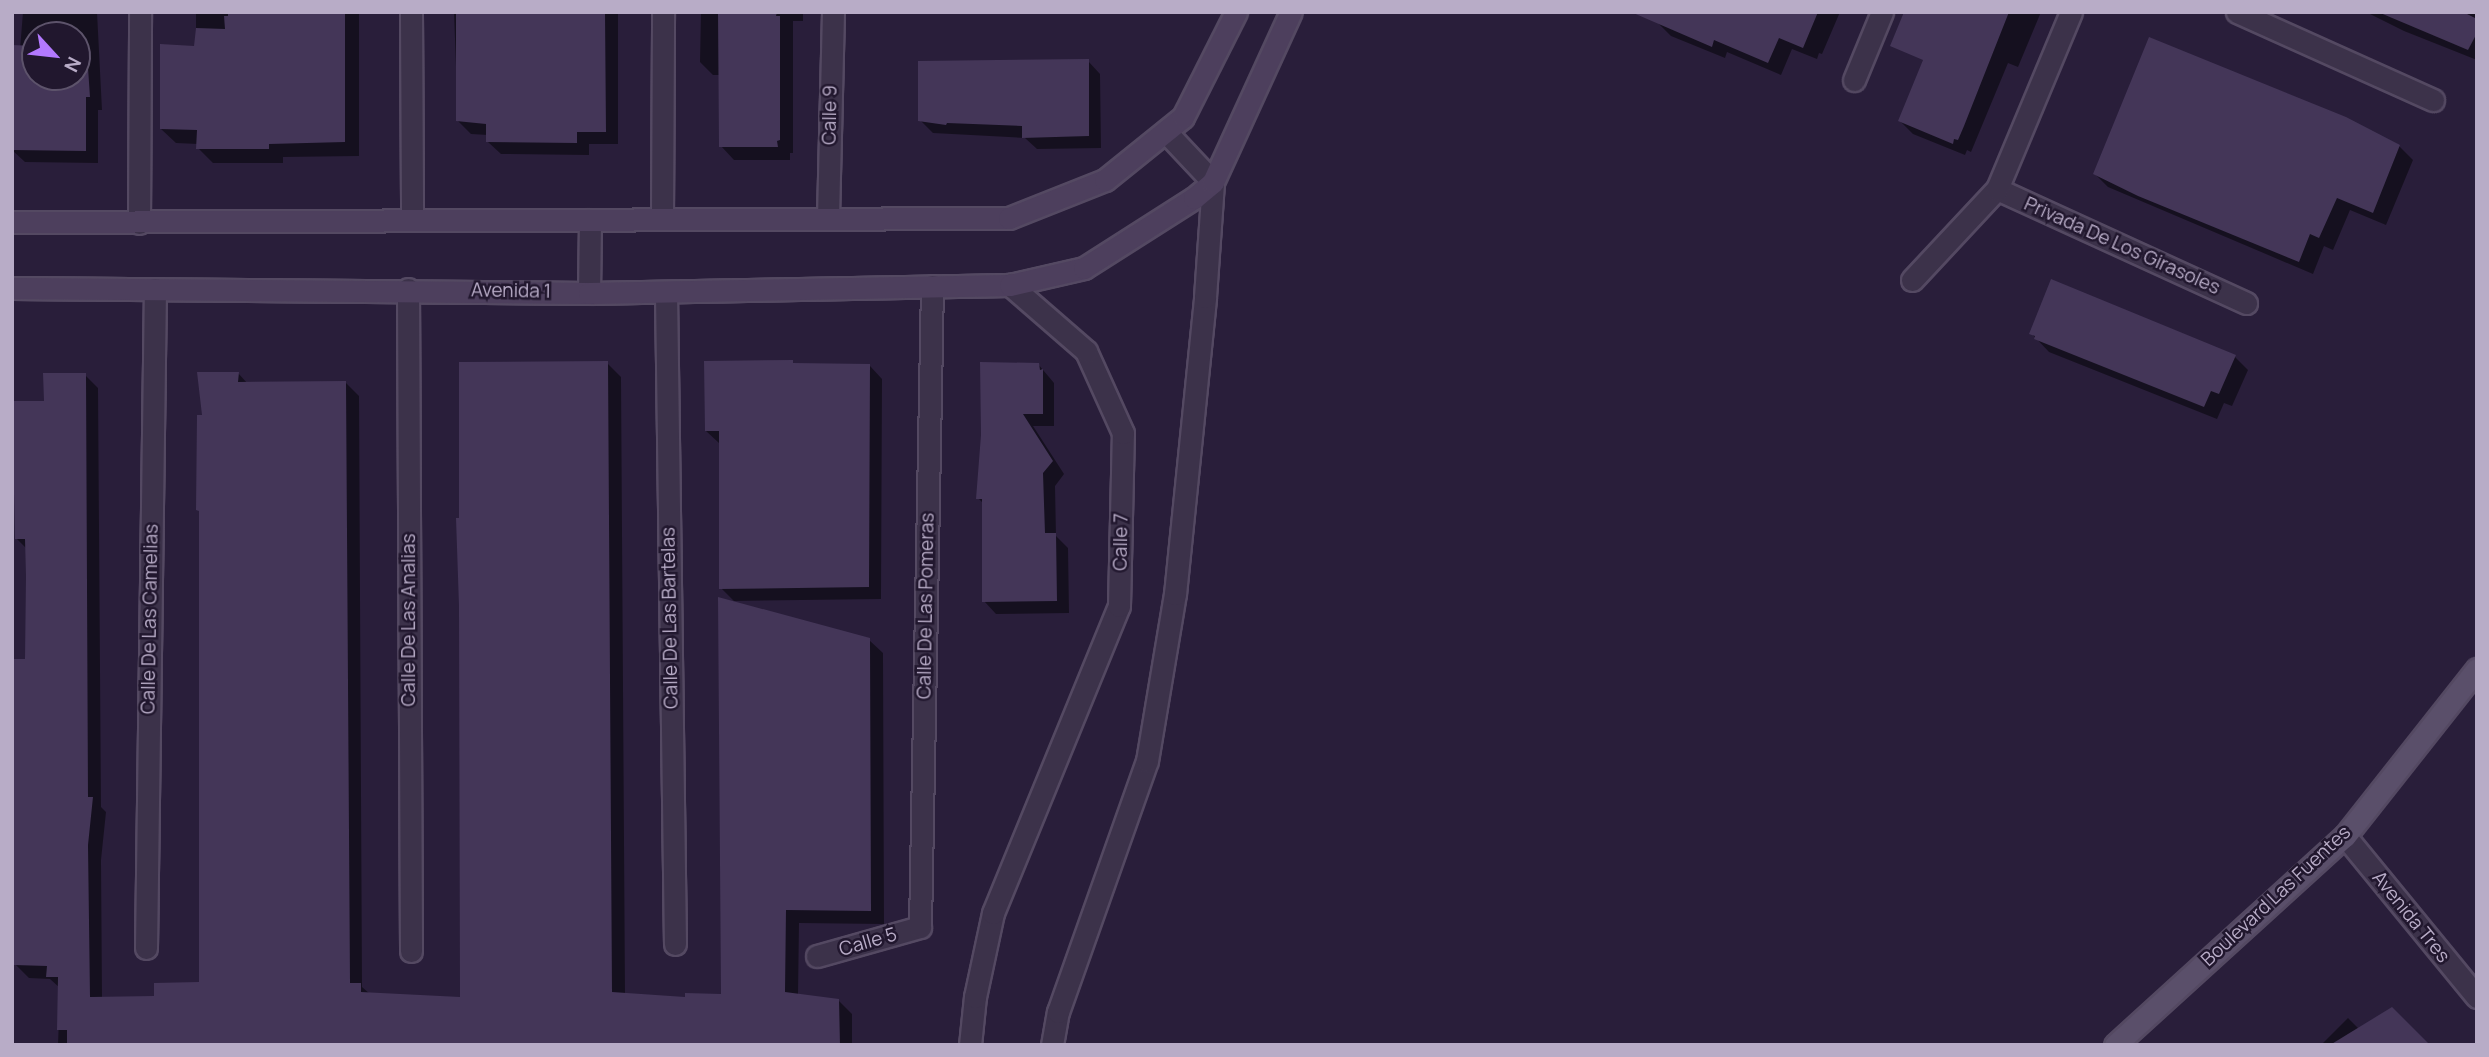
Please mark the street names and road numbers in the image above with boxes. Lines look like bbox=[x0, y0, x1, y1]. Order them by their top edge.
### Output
street label: Calle 9 bbox=[818, 85, 842, 145]
street label: Privada De Los Girasoles bbox=[2021, 192, 2223, 300]
street label: Avenida 1 bbox=[471, 279, 551, 303]
street label: Calle De Las Pomeras bbox=[913, 513, 939, 699]
street label: Calle 7 bbox=[1109, 513, 1133, 571]
street label: Calle De Las Camelias bbox=[137, 524, 163, 714]
street label: Calle De Las Bartelas bbox=[657, 527, 683, 709]
street label: Calle De Las Analias bbox=[398, 534, 420, 706]
street label: Boulevard Las Fuentes bbox=[2197, 821, 2355, 971]
street label: Avenida Tres bbox=[2367, 867, 2455, 967]
street label: Calle 5 bbox=[837, 923, 899, 961]

